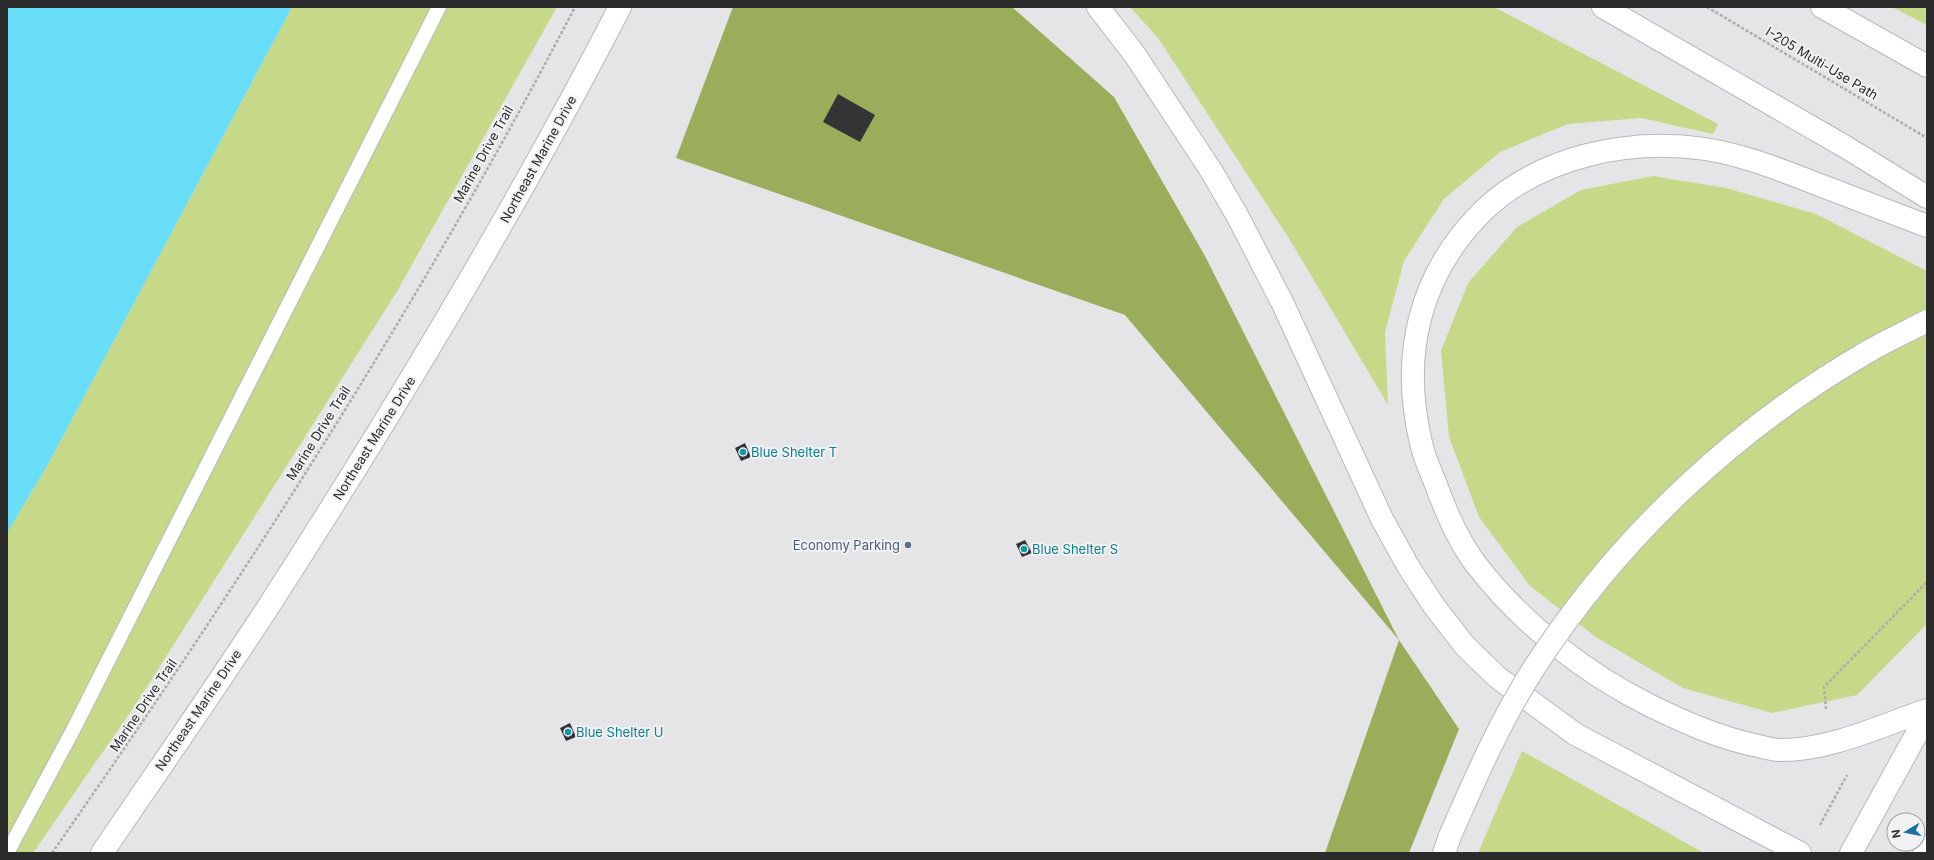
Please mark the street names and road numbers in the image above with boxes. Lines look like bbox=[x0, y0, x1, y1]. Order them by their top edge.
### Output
street label: I-205 Multi-Use Path bbox=[1763, 23, 1881, 103]
street label: Northeast Marine Drive bbox=[496, 93, 580, 225]
street label: Marine Drive Trail bbox=[450, 103, 516, 205]
street label: Northeast Marine Drive bbox=[329, 373, 419, 503]
street label: Marine Drive Trail bbox=[283, 383, 353, 483]
street label: Northeast Marine Drive bbox=[151, 646, 245, 774]
street label: Marine Drive Trail bbox=[106, 656, 180, 754]

